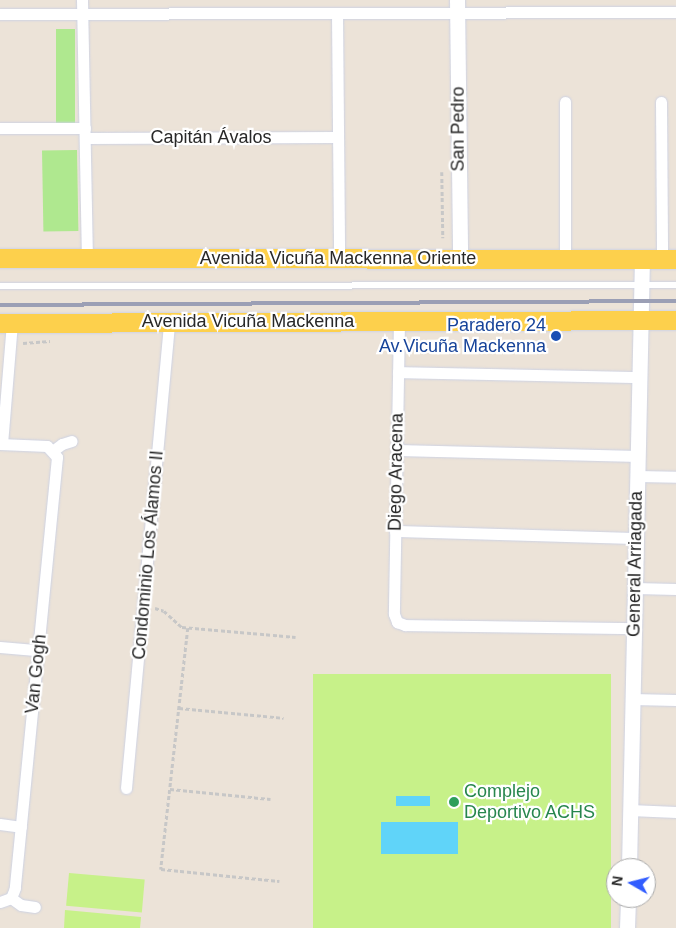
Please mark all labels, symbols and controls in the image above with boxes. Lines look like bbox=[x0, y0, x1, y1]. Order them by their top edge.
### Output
street label: San Pedro bbox=[447, 86, 469, 172]
street label: Capitán Ávalos bbox=[150, 126, 272, 148]
street label: Avenida Vicuña Mackenna Oriente bbox=[200, 247, 476, 269]
street label: Avenida Vicuña Mackenna bbox=[142, 310, 354, 332]
place label: Paradero 24 Av.Vicuña Mackenna bbox=[379, 315, 546, 358]
marker: Paradero 24 Av.Vicuña Mackenna bbox=[550, 330, 562, 342]
street label: Diego Aracena bbox=[384, 412, 408, 532]
street label: Condominio Los Álamos II bbox=[128, 449, 168, 661]
street label: General Arriagada bbox=[623, 490, 647, 638]
street label: Van Gogh bbox=[21, 633, 51, 715]
place label: Complejo Deportivo ACHS bbox=[464, 781, 596, 824]
marker: Complejo Deportivo ACHS bbox=[448, 796, 460, 808]
north arrow bbox=[606, 858, 656, 908]
text: N bbox=[609, 875, 626, 887]

